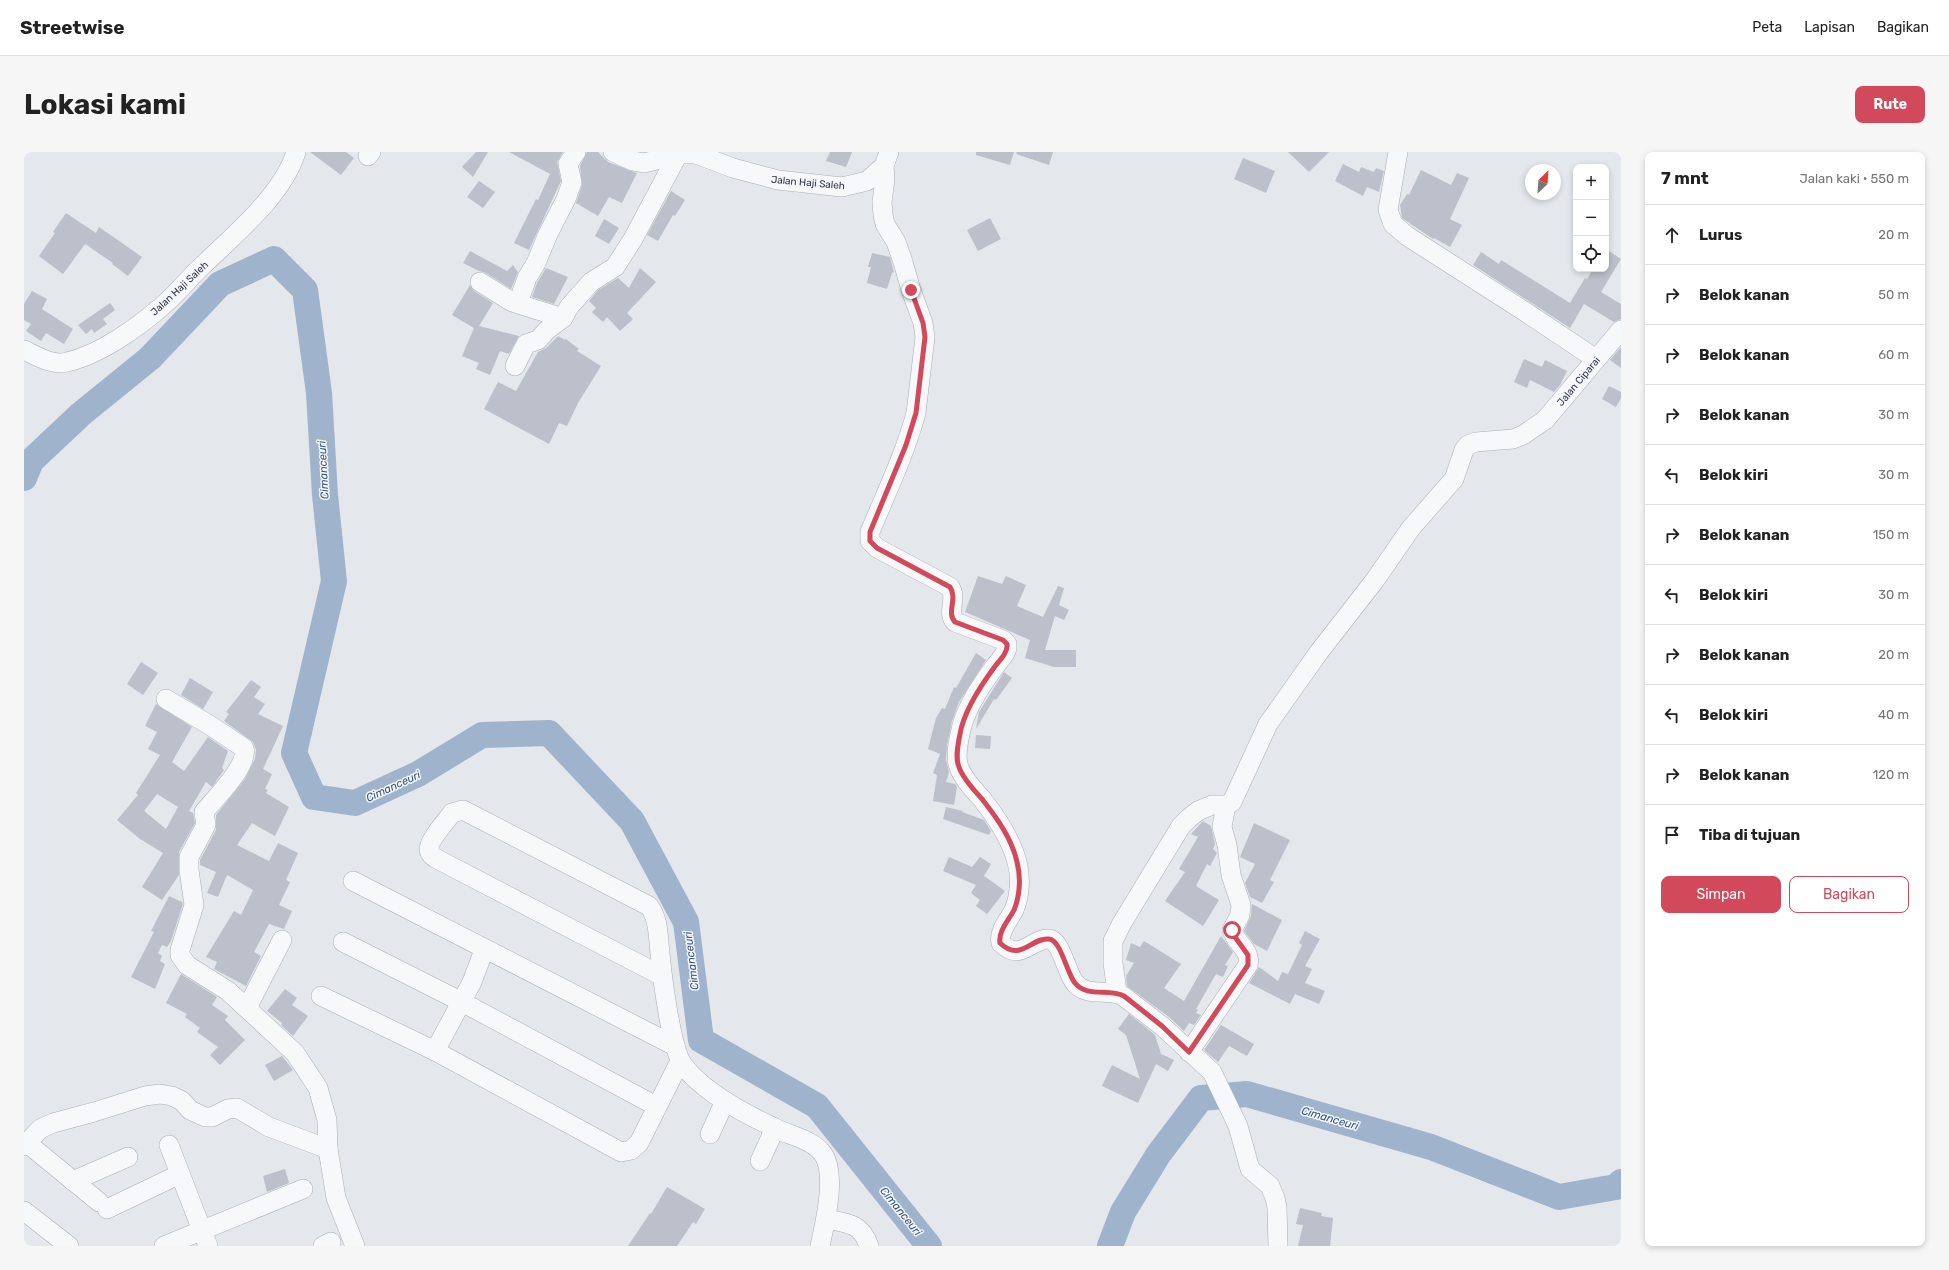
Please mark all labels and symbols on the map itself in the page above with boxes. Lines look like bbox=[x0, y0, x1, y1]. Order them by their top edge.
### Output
north arrow bbox=[1525, 164, 1561, 200]
street label: Jalan Haji Saleh bbox=[770, 174, 845, 192]
street label: Jalan Haji Saleh bbox=[148, 259, 211, 318]
route end bbox=[902, 281, 920, 299]
street label: Jalan Ciparai bbox=[1555, 355, 1603, 409]
water label: Cimanceuri bbox=[315, 440, 332, 500]
water label: Cimanceuri bbox=[364, 768, 423, 805]
route start bbox=[1223, 921, 1241, 939]
water label: Cimanceuri bbox=[681, 931, 702, 991]
water label: Cimanceuri bbox=[1300, 1104, 1360, 1133]
water label: Cimanceuri bbox=[877, 1184, 924, 1238]

